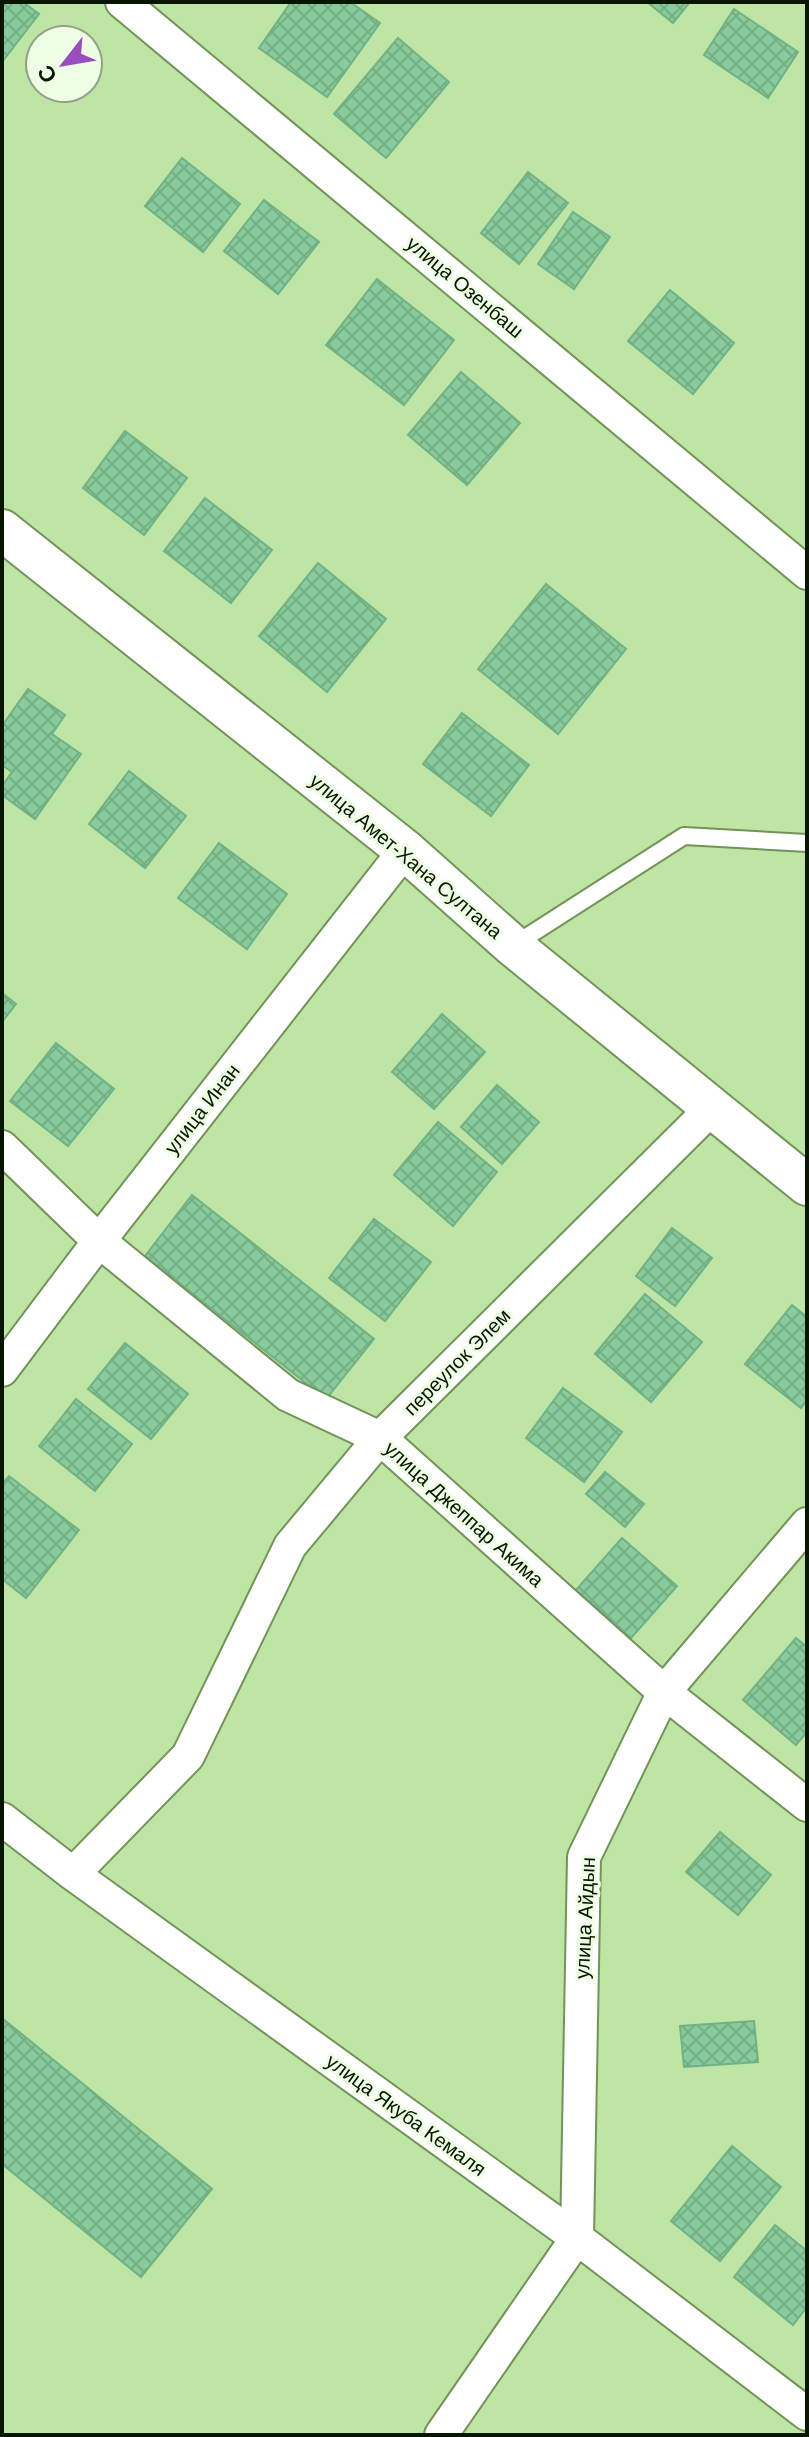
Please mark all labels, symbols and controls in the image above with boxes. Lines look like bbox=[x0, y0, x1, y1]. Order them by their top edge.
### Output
north arrow bbox=[24, 24, 104, 104]
text: С bbox=[32, 61, 62, 87]
street label: улица Озенбаш bbox=[402, 232, 528, 342]
street label: улица Амет-Хана Султана bbox=[305, 769, 507, 943]
street label: улица Инан bbox=[160, 1060, 244, 1158]
street label: переулок Элем bbox=[399, 1304, 515, 1420]
street label: улица Джеппар Акима bbox=[380, 1437, 549, 1592]
street label: улица Айдын bbox=[571, 1856, 599, 1980]
street label: улица Якуба Кемаля bbox=[322, 2050, 490, 2180]

